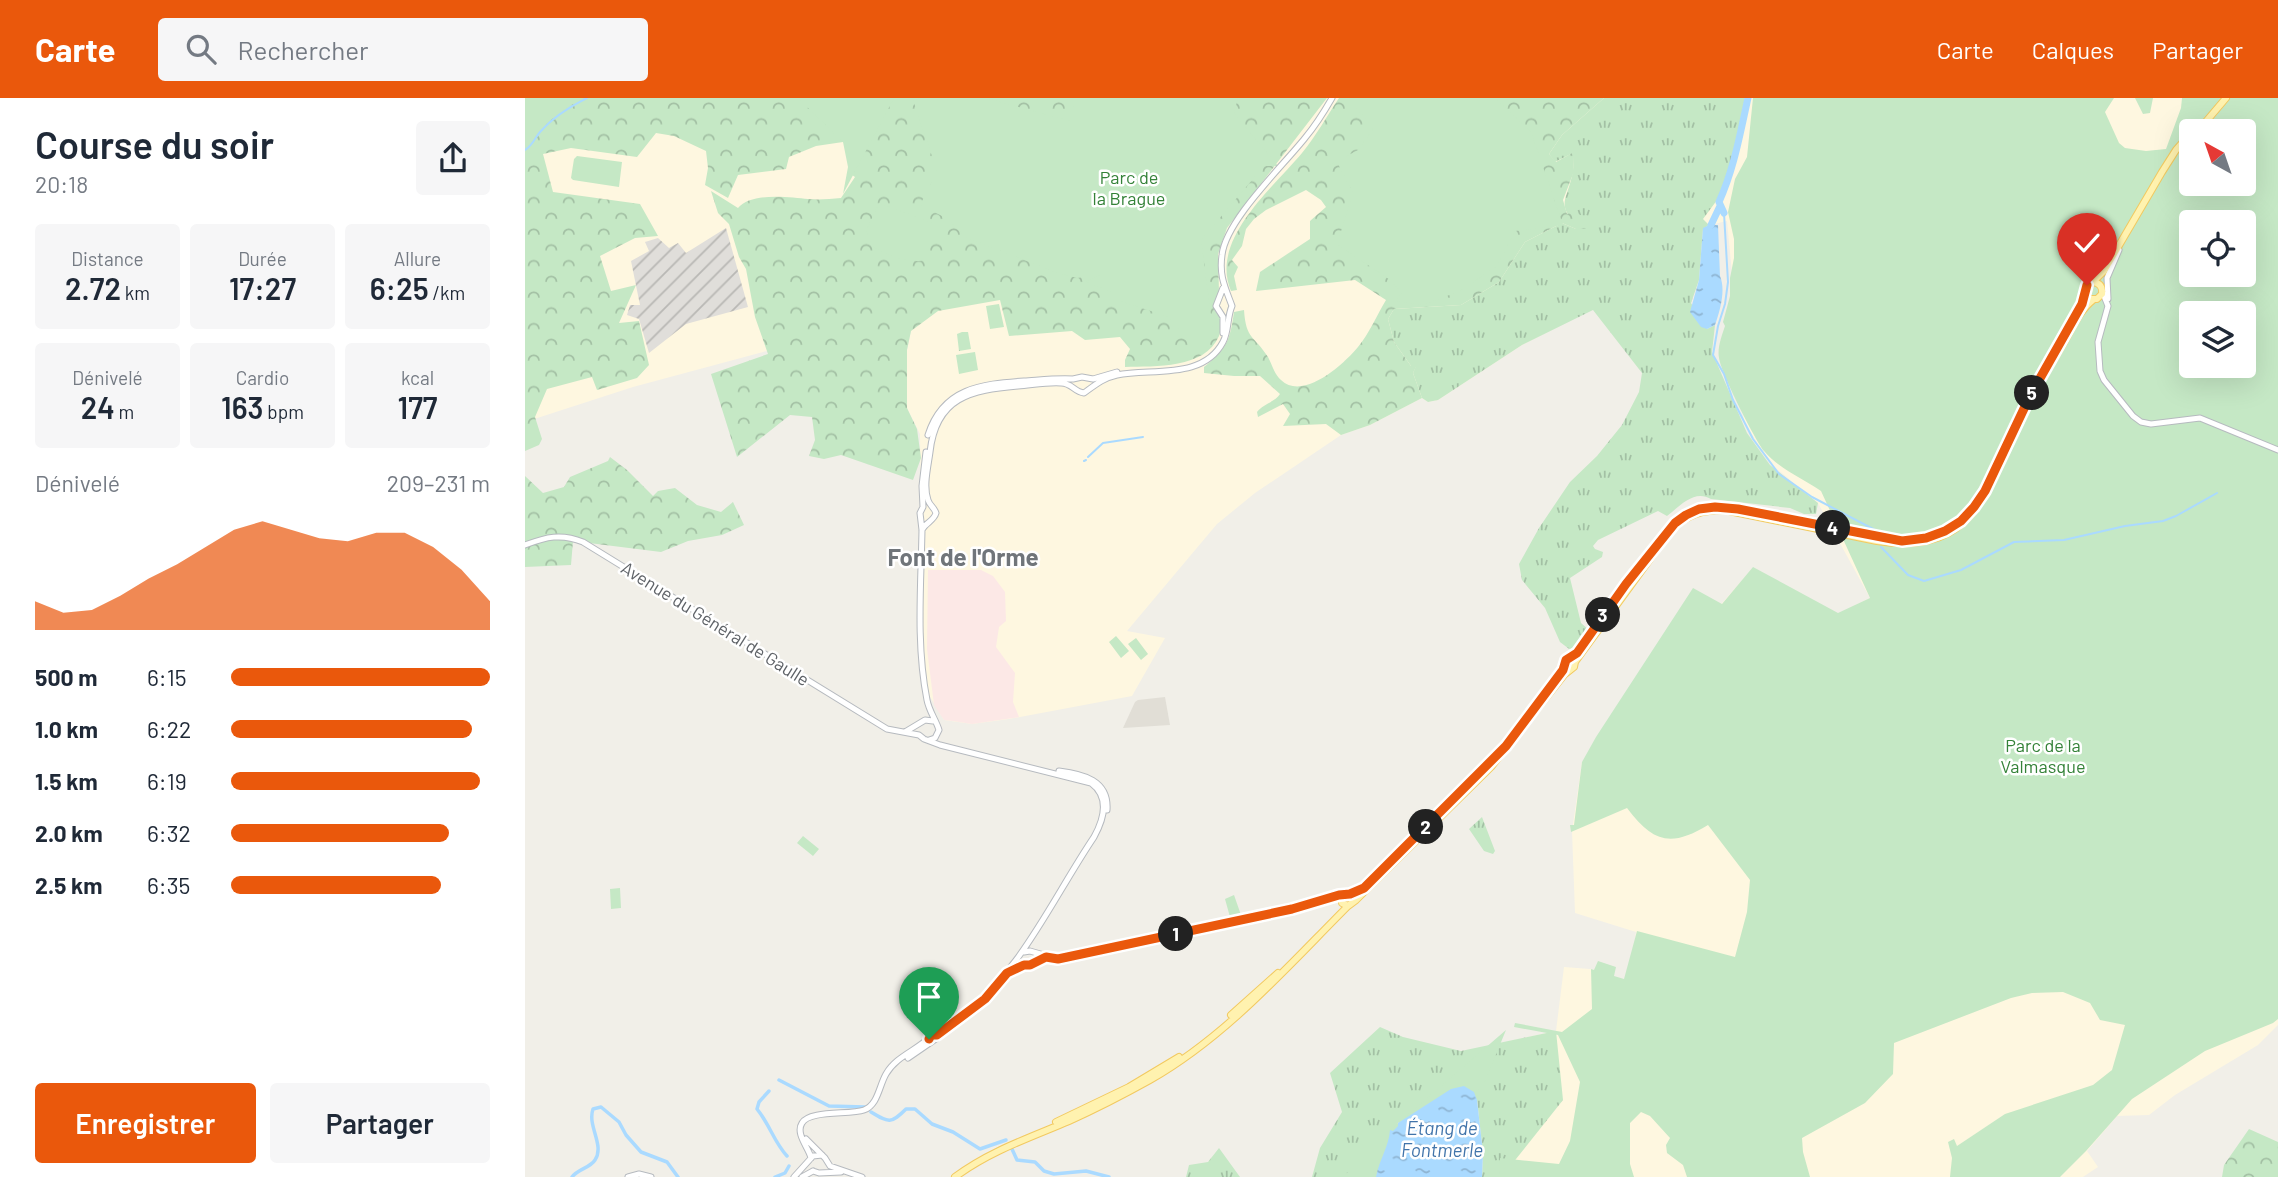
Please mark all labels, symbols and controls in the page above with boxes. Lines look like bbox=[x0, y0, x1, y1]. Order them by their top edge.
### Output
search box bbox=[158, 18, 648, 81]
text: Carte bbox=[35, 29, 116, 69]
icon: search bbox=[182, 30, 220, 68]
text: Rechercher bbox=[238, 34, 368, 65]
text: Carte bbox=[1937, 35, 1994, 64]
text: Calques bbox=[2032, 35, 2114, 64]
text: Partager bbox=[2152, 35, 2243, 64]
north arrow bbox=[2179, 119, 2256, 196]
map controls bbox=[2179, 119, 2256, 378]
text: Course du soir bbox=[35, 121, 274, 167]
button: share bbox=[416, 121, 490, 195]
park label: Parc de la Brague bbox=[1093, 166, 1165, 209]
text: 20:18 bbox=[35, 170, 88, 198]
button: locate bbox=[2179, 210, 2256, 287]
pin bbox=[2057, 213, 2117, 285]
icon: check bbox=[2068, 224, 2106, 262]
text: Distance bbox=[71, 247, 144, 270]
text: Durée bbox=[238, 247, 287, 270]
text: Allure bbox=[394, 247, 441, 270]
text: 2.72 bbox=[65, 270, 121, 306]
text: 17:27 bbox=[229, 270, 296, 306]
text: 6:25 bbox=[370, 270, 429, 306]
text: km bbox=[121, 281, 150, 304]
text: /km bbox=[429, 281, 465, 304]
button: layers bbox=[2179, 301, 2256, 378]
text: Dénivelé bbox=[72, 366, 143, 389]
text: Cardio bbox=[236, 366, 289, 389]
text: kcal bbox=[401, 366, 434, 389]
pin: 5 bbox=[2015, 376, 2049, 410]
text: 5 bbox=[2026, 381, 2037, 404]
text: 24 bbox=[81, 389, 115, 425]
text: 163 bbox=[221, 389, 264, 425]
text: 177 bbox=[398, 389, 437, 425]
text: m bbox=[115, 400, 134, 423]
text: bpm bbox=[264, 400, 304, 423]
text: Dénivelé bbox=[35, 469, 120, 497]
text: 209–231 m bbox=[387, 469, 490, 497]
pin: 4 bbox=[1815, 510, 1851, 546]
text: 4 bbox=[1827, 516, 1838, 539]
district label: Font de l'Orme bbox=[887, 542, 1039, 571]
street label: Avenue du Général de Gaulle bbox=[617, 556, 814, 690]
pin: 3 bbox=[1585, 598, 1621, 632]
text: 3 bbox=[1597, 603, 1608, 626]
text: 500 m bbox=[35, 663, 97, 691]
text: 6:15 bbox=[147, 663, 187, 691]
text: 1.0 km bbox=[35, 715, 98, 743]
text: 6:22 bbox=[147, 715, 191, 743]
park label: Parc de la Valmasque bbox=[2001, 734, 2086, 777]
text: 1.5 km bbox=[35, 767, 98, 795]
text: 6:19 bbox=[147, 767, 187, 795]
pin: 2 bbox=[1409, 810, 1443, 844]
text: 2 bbox=[1420, 815, 1431, 838]
text: 2.0 km bbox=[35, 819, 103, 847]
text: 6:32 bbox=[147, 819, 191, 847]
text: 2.5 km bbox=[35, 871, 103, 899]
text: 6:35 bbox=[147, 871, 190, 899]
pin: 1 bbox=[1159, 916, 1193, 952]
text: 1 bbox=[1172, 922, 1179, 945]
pin bbox=[899, 967, 959, 1039]
icon: arrive bbox=[910, 978, 948, 1016]
button: Enregistrer bbox=[35, 1083, 256, 1163]
button: Partager bbox=[270, 1083, 490, 1163]
water label: Étang de Fontmerle bbox=[1401, 1116, 1483, 1161]

